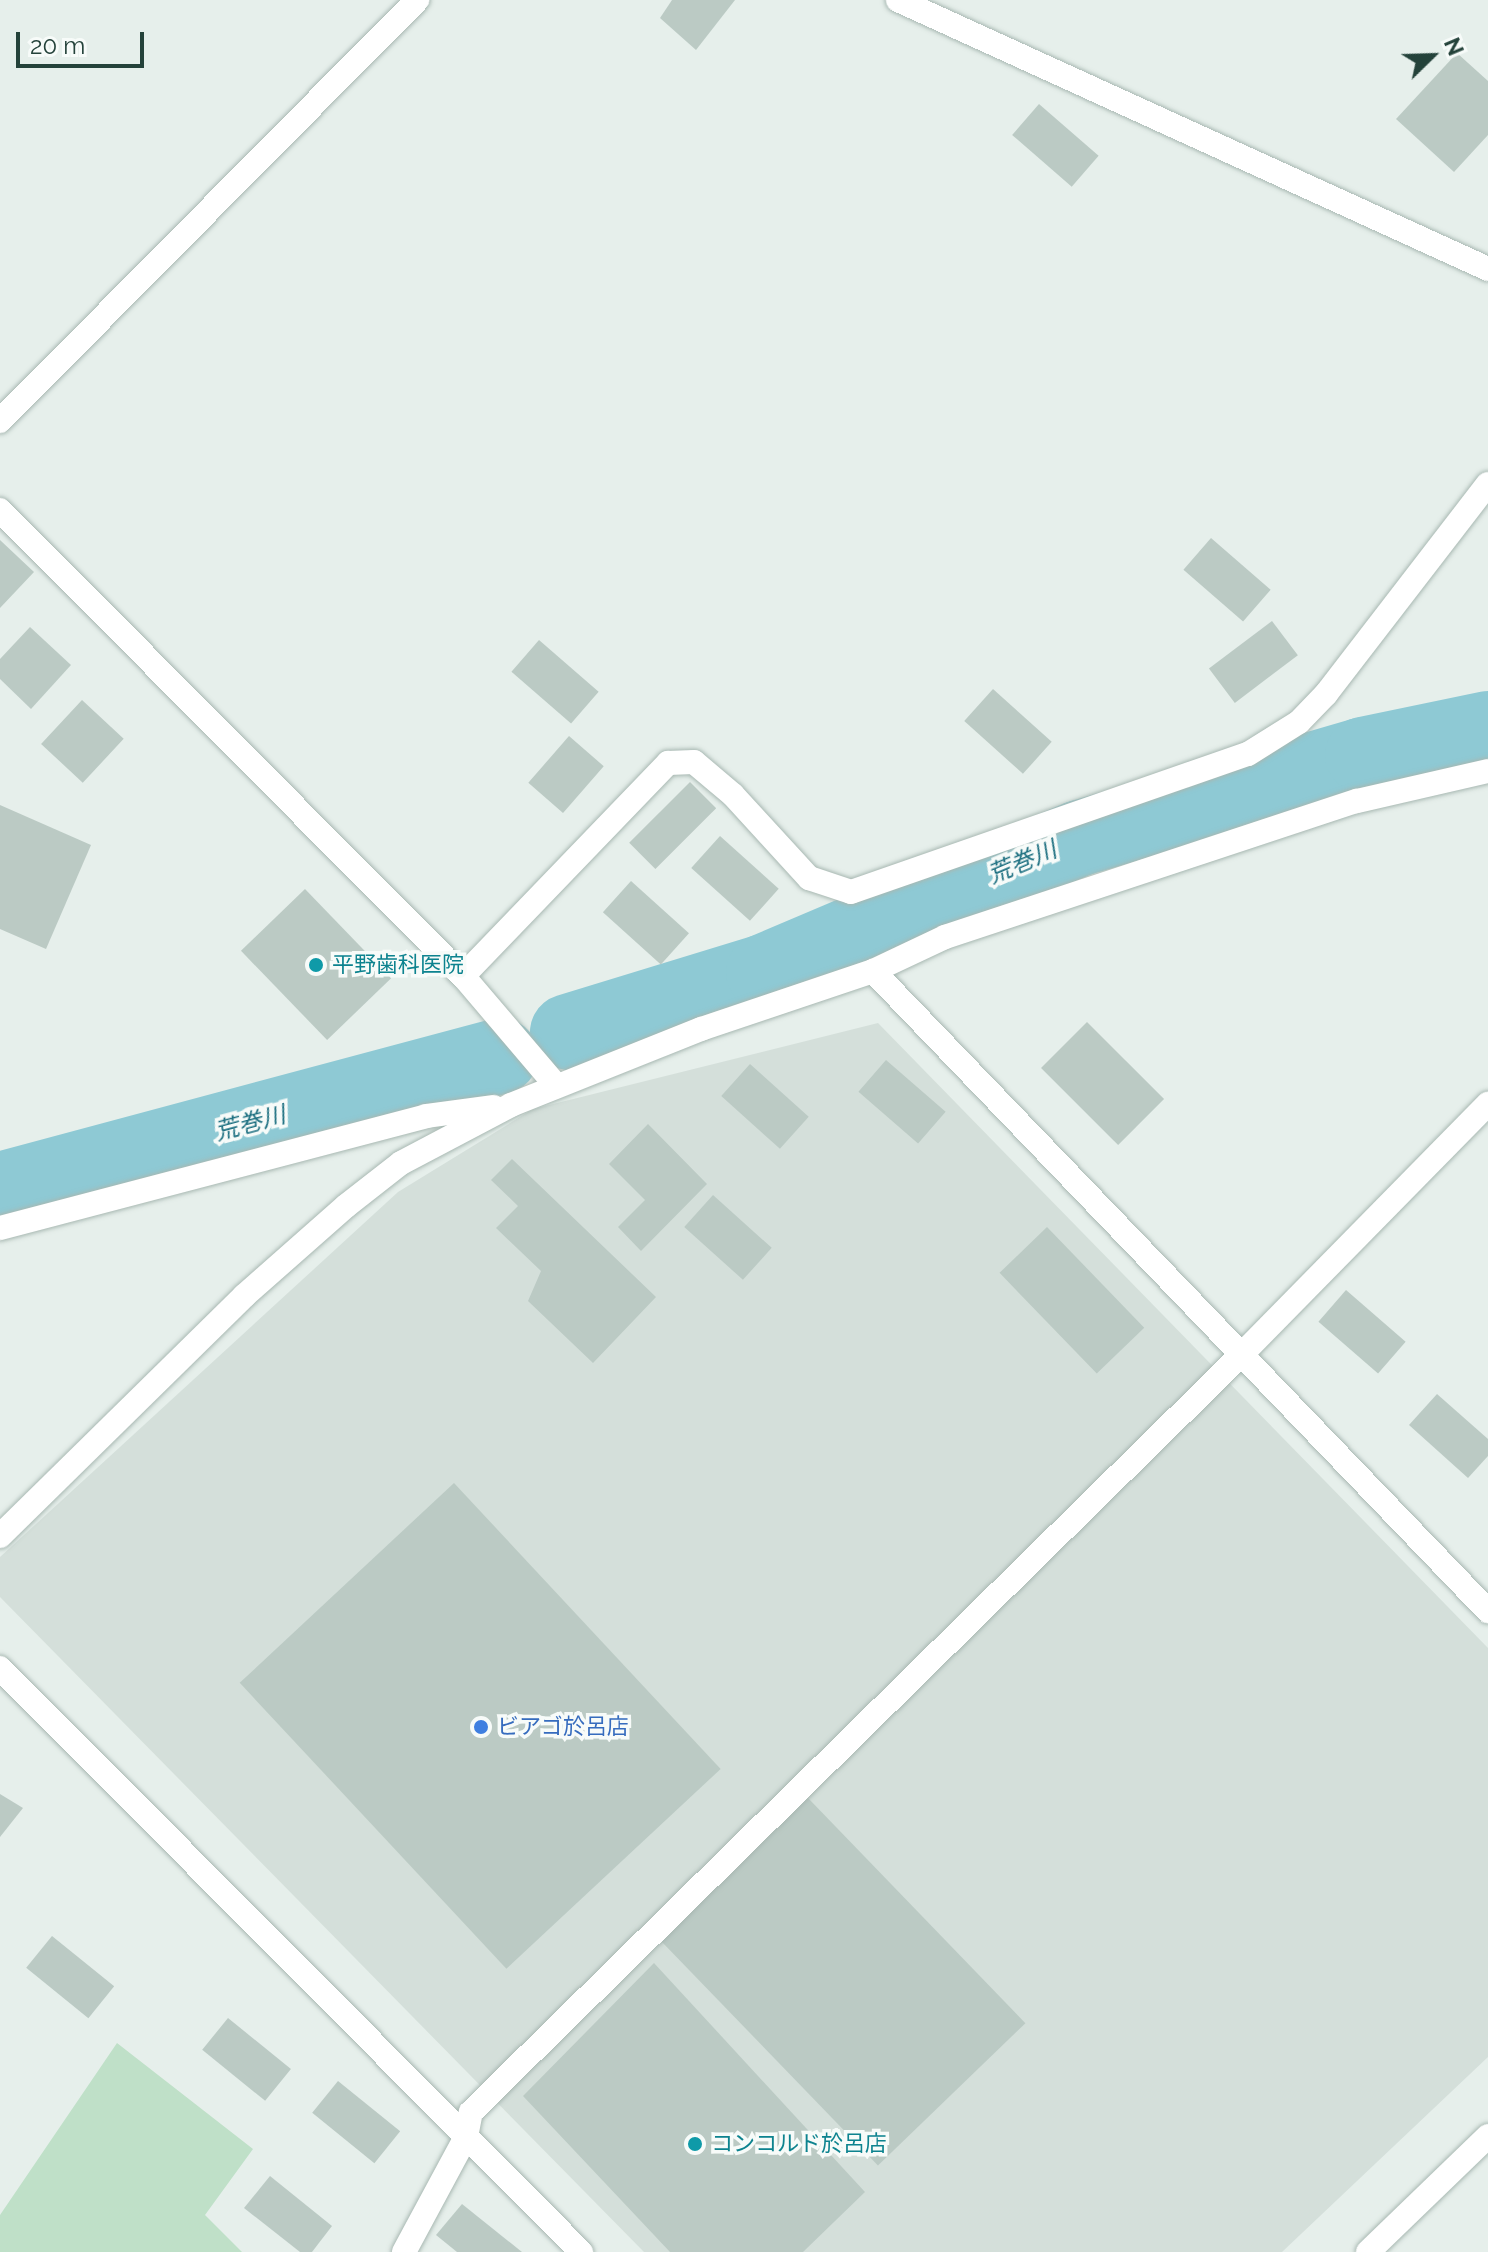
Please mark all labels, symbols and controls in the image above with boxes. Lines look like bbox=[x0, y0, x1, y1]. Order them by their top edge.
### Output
scale bar bbox=[20, 16, 148, 66]
north arrow bbox=[1392, 16, 1472, 96]
text: 20 m bbox=[30, 31, 85, 60]
text: N bbox=[1439, 34, 1469, 59]
water label: 荒巻川 bbox=[983, 835, 1061, 889]
place label: 平野歯科医院 bbox=[332, 952, 464, 978]
marker: 平野歯科医院 bbox=[307, 956, 325, 974]
water label: 荒巻川 bbox=[211, 1100, 289, 1146]
place label: ビアゴ於呂店 bbox=[497, 1714, 629, 1740]
marker: ビアゴ於呂店 bbox=[472, 1718, 490, 1736]
place label: コンコルド於呂店 bbox=[711, 2131, 887, 2157]
marker: コンコルド於呂店 bbox=[686, 2135, 704, 2153]

